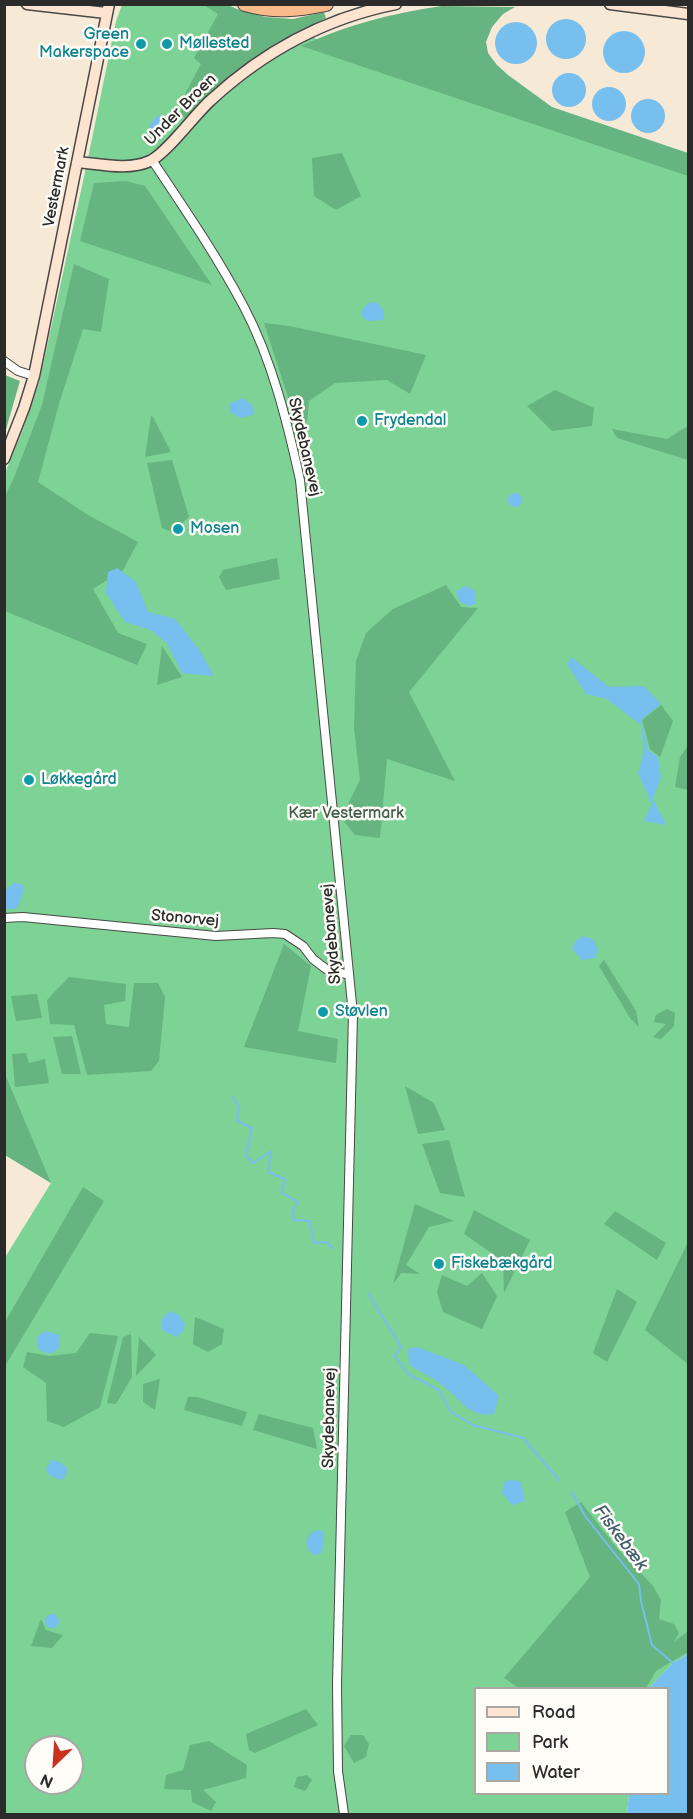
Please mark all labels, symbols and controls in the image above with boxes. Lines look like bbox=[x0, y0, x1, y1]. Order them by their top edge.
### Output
place label: Green Makerspace bbox=[39, 25, 129, 63]
place label: Møllested bbox=[179, 34, 249, 54]
marker: Green Makerspace bbox=[134, 37, 148, 51]
marker: Møllested bbox=[160, 37, 174, 51]
street label: Under Broen bbox=[141, 70, 221, 150]
street label: Vestermark bbox=[40, 145, 74, 229]
street label: Skydebanevej bbox=[283, 396, 325, 498]
place label: Frydendal bbox=[374, 411, 446, 431]
marker: Frydendal bbox=[355, 414, 369, 428]
place label: Mosen bbox=[190, 519, 239, 539]
marker: Mosen bbox=[171, 522, 185, 536]
place label: Løkkegård bbox=[41, 770, 117, 790]
marker: Løkkegård bbox=[22, 773, 36, 787]
park label: Kær Vestermark bbox=[288, 804, 404, 824]
street label: Skydebanevej bbox=[318, 883, 346, 985]
street label: Stonorvej bbox=[150, 906, 220, 932]
place label: Støvlen bbox=[335, 1002, 388, 1022]
marker: Støvlen bbox=[316, 1005, 330, 1019]
place label: Fiskebækgård bbox=[451, 1254, 552, 1274]
marker: Fiskebækgård bbox=[432, 1257, 446, 1271]
street label: Skydebanevej bbox=[320, 1368, 340, 1468]
water label: Fiskebæk bbox=[588, 1501, 652, 1575]
legend bbox=[474, 1687, 669, 1795]
text: Road bbox=[532, 1702, 576, 1723]
text: Park bbox=[532, 1732, 568, 1753]
north arrow bbox=[24, 1735, 84, 1795]
text: Water bbox=[532, 1762, 580, 1783]
text: N bbox=[38, 1769, 56, 1791]

